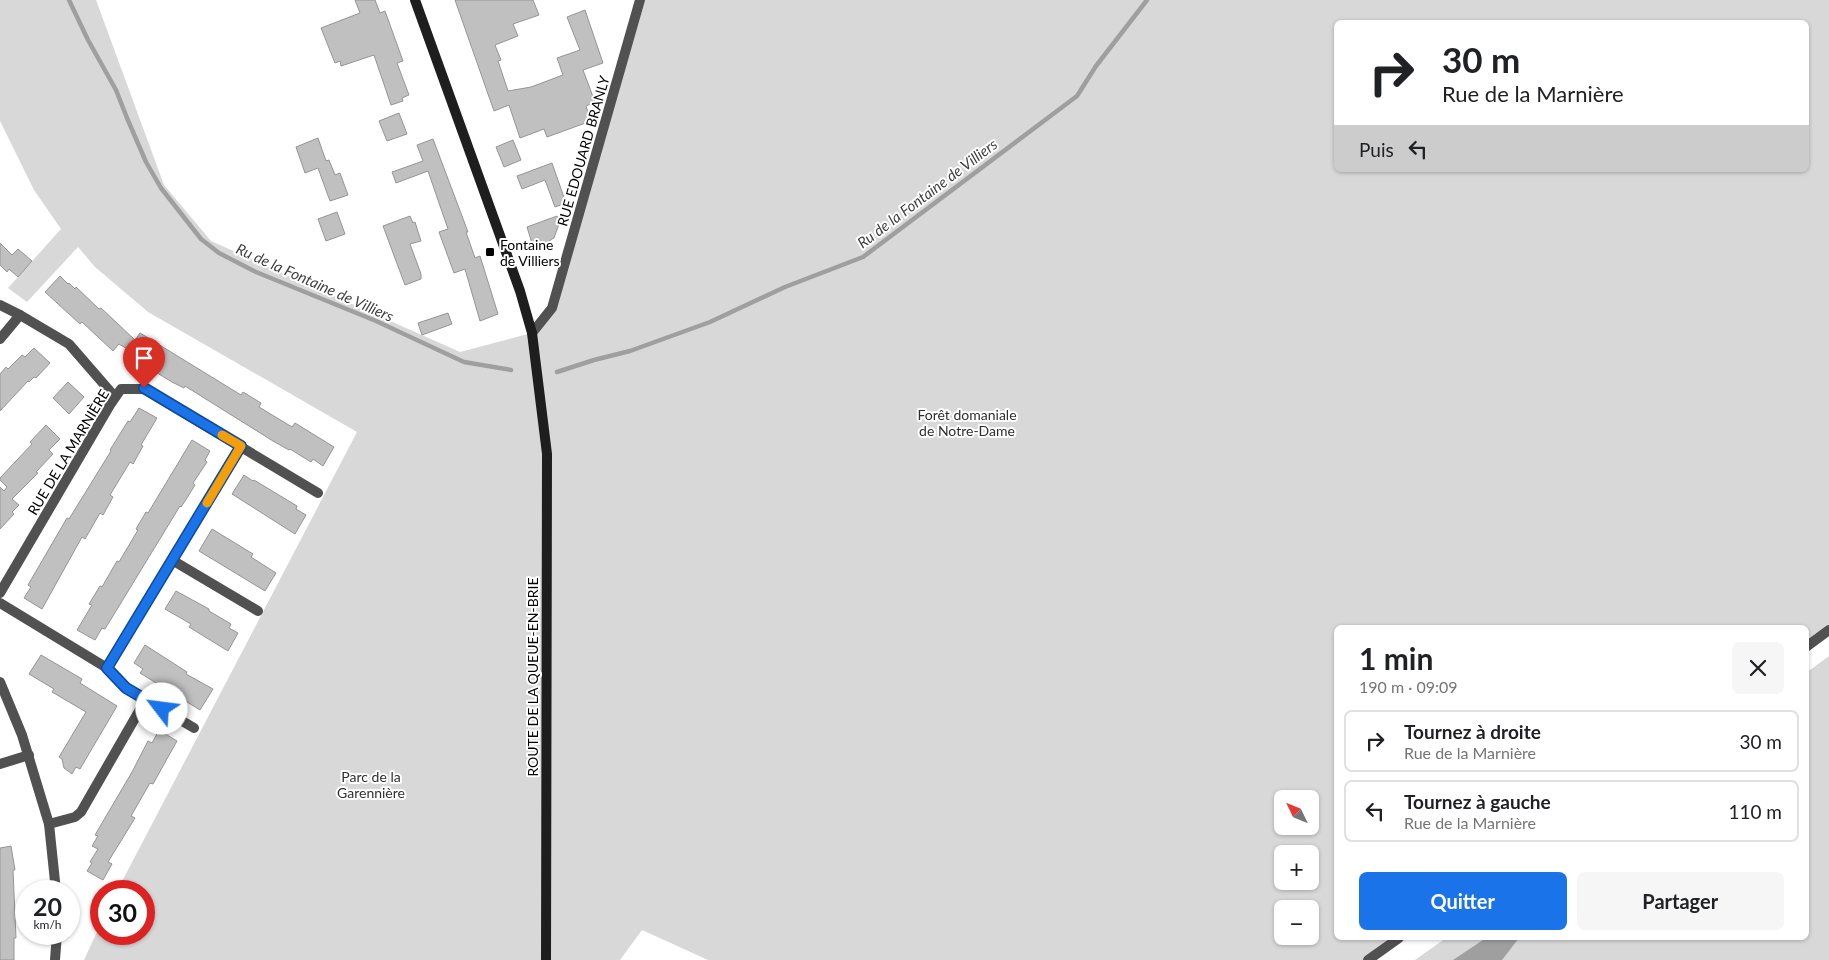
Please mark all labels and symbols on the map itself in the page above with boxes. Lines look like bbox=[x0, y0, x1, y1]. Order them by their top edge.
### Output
street label: RUE EDOUARD BRANLY bbox=[553, 74, 613, 228]
water label: Ru de la Fontaine de Villiers bbox=[854, 135, 1000, 251]
place label: Fontaine de Villiers bbox=[500, 236, 560, 269]
water label: Ru de la Fontaine de Villiers bbox=[234, 239, 396, 325]
marker: Fontaine de Villiers bbox=[484, 246, 496, 258]
pin bbox=[123, 337, 165, 388]
street label: RUE DE LA MARNIÈRE bbox=[24, 386, 112, 518]
park label: Forêt domaniale de Notre-Dame bbox=[917, 406, 1017, 439]
street label: ROUTE DE LA QUEUE-EN-BRIE bbox=[524, 577, 541, 777]
position arrow bbox=[135, 682, 187, 734]
park label: Parc de la Garennière bbox=[337, 768, 405, 801]
north arrow bbox=[1274, 790, 1319, 835]
speed limit sign: 30 bbox=[90, 880, 155, 945]

